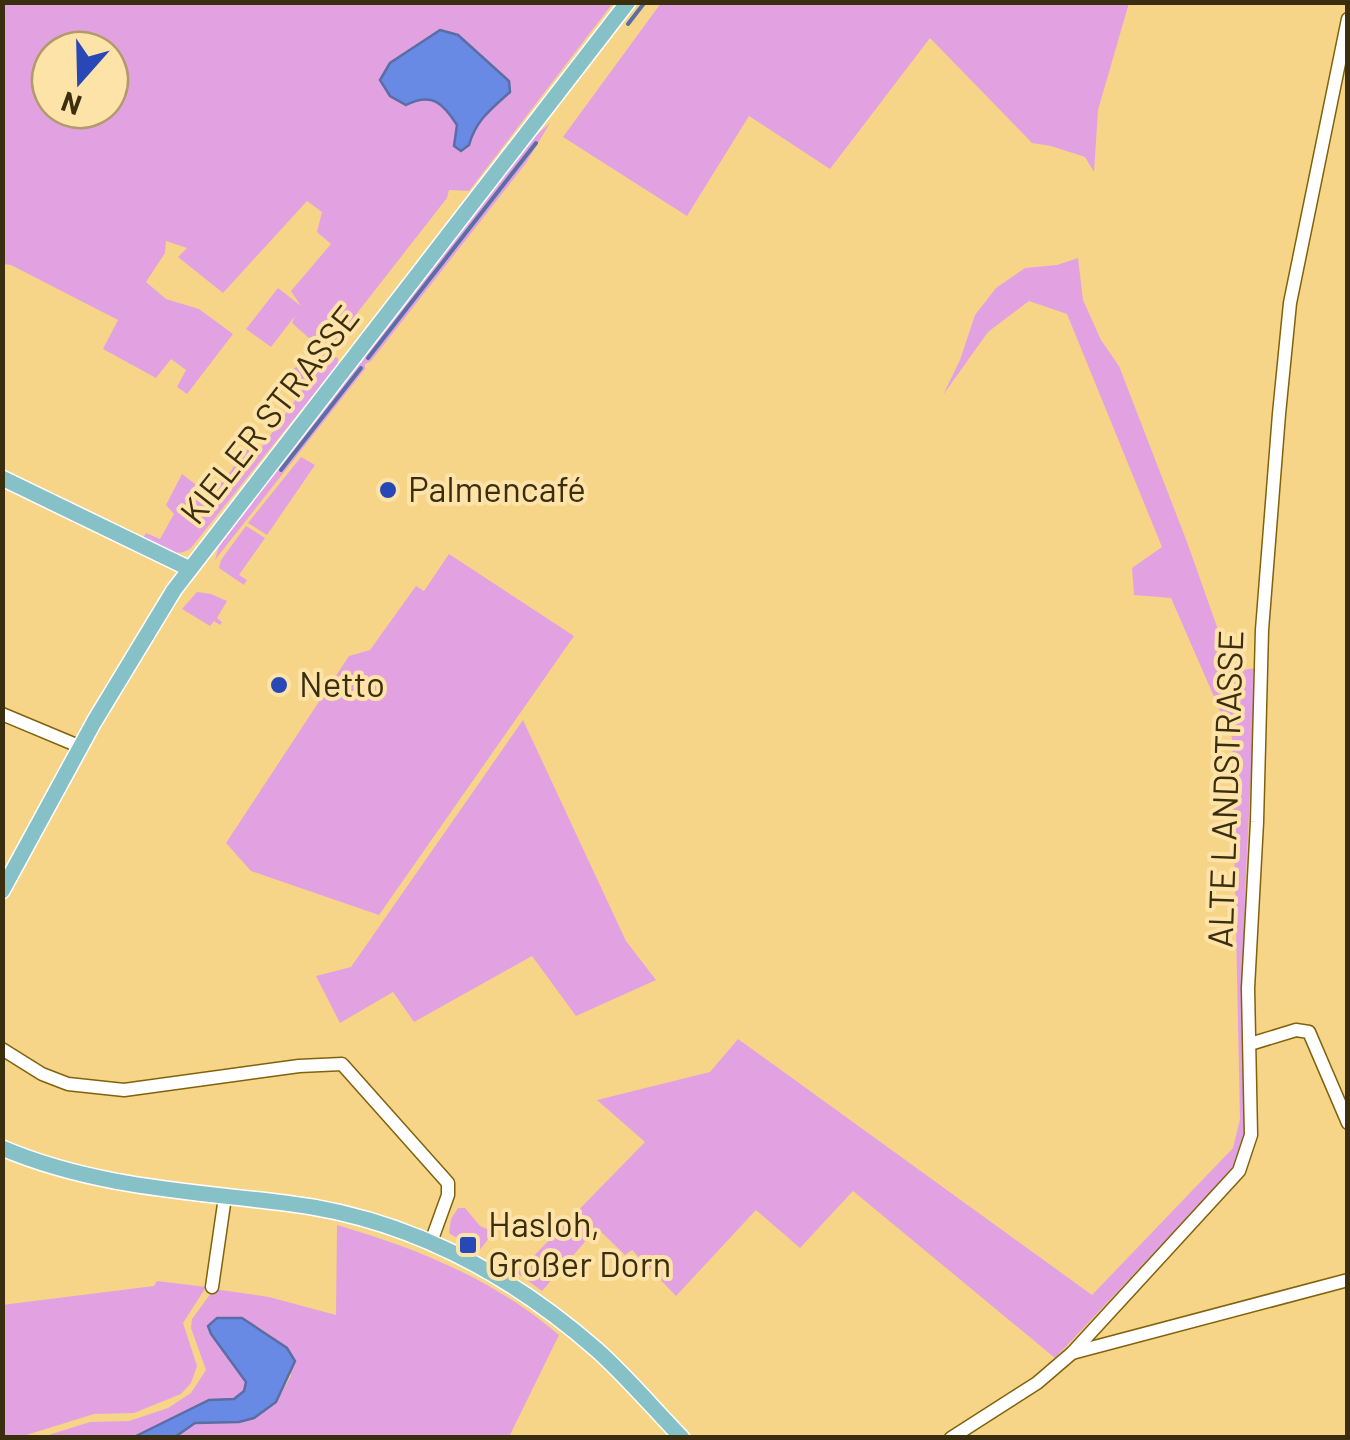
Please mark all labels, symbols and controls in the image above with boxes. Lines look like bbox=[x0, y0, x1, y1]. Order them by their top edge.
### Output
north arrow bbox=[30, 30, 130, 130]
text: N bbox=[57, 85, 86, 124]
street label: KIELER STRASSE bbox=[170, 296, 367, 531]
place label: Palmencafé bbox=[408, 467, 586, 509]
marker: Palmencafé bbox=[377, 479, 399, 501]
street label: ALTE LANDSTRASSE bbox=[1197, 629, 1251, 948]
place label: Netto bbox=[299, 662, 385, 704]
marker: Netto bbox=[268, 674, 290, 696]
place label: Hasloh, Großer Dorn bbox=[488, 1202, 671, 1284]
marker: Hasloh, Großer Dorn bbox=[457, 1234, 479, 1256]

